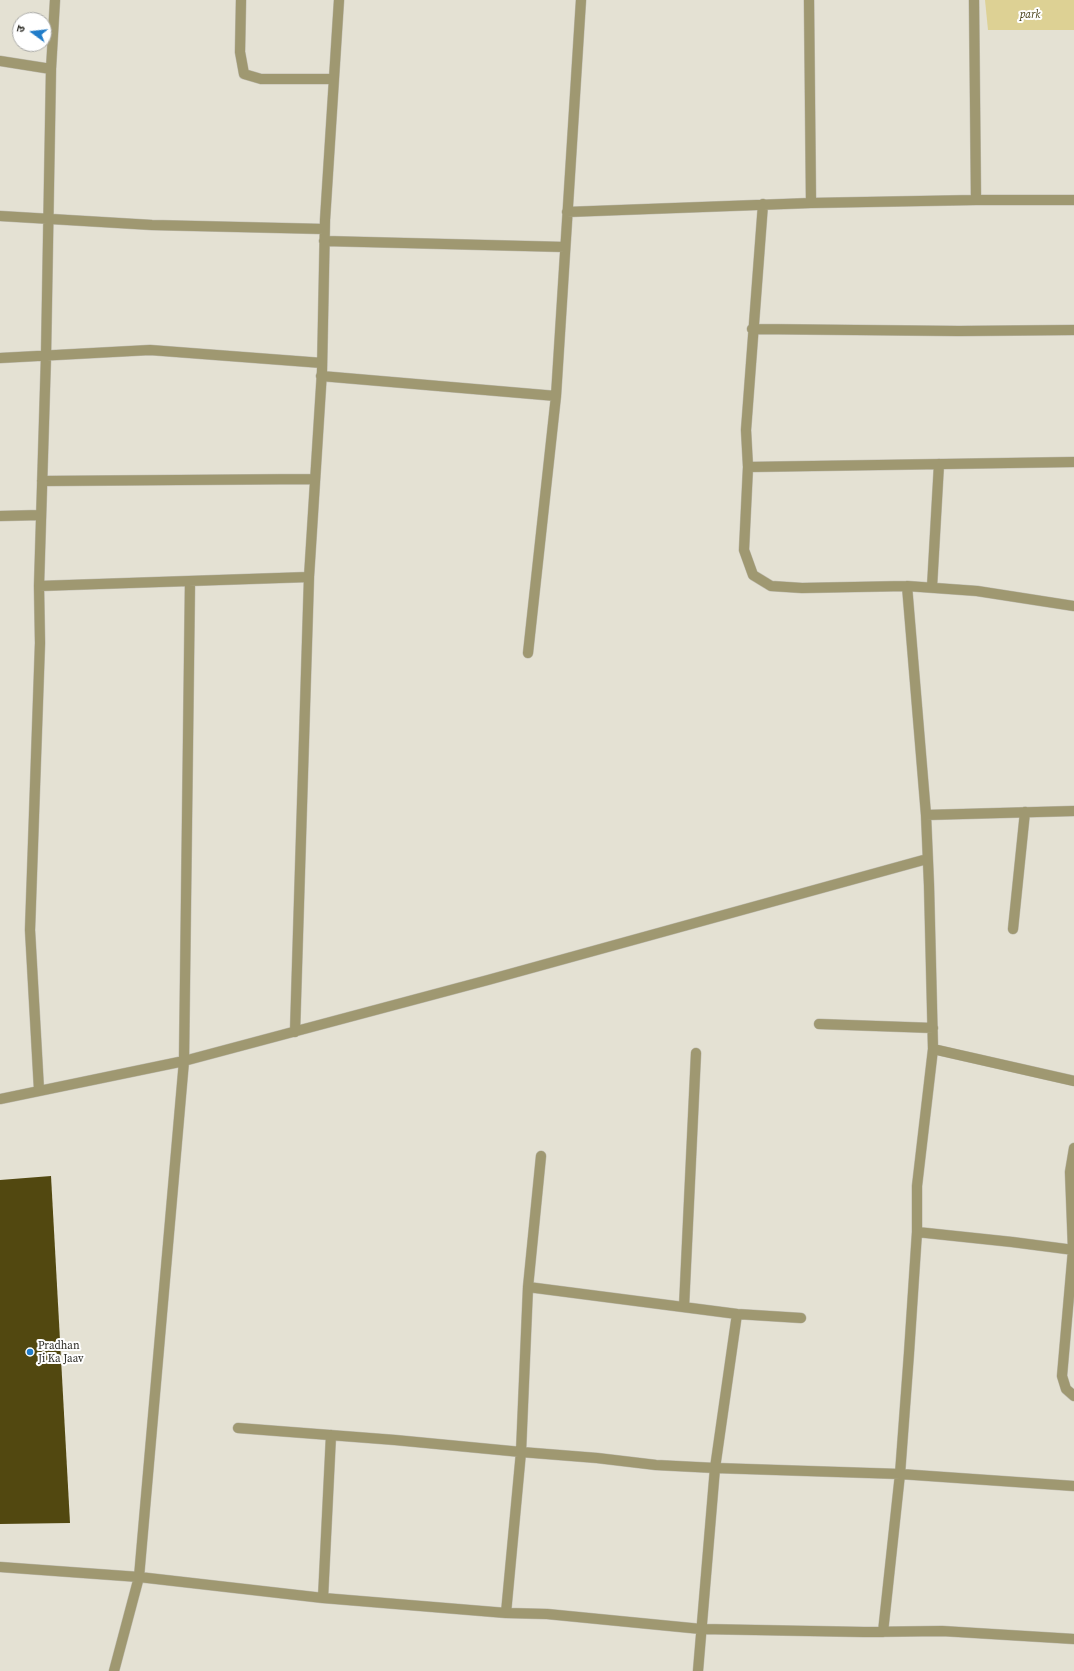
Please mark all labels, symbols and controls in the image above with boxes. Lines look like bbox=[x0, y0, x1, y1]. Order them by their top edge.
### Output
park label: park bbox=[1020, 8, 1040, 22]
north arrow bbox=[12, 12, 52, 52]
text: उ bbox=[13, 24, 29, 34]
place label: Pradhan Ji Ka Jaav bbox=[38, 1339, 84, 1365]
marker: Pradhan Ji Ka Jaav bbox=[25, 1347, 35, 1357]

